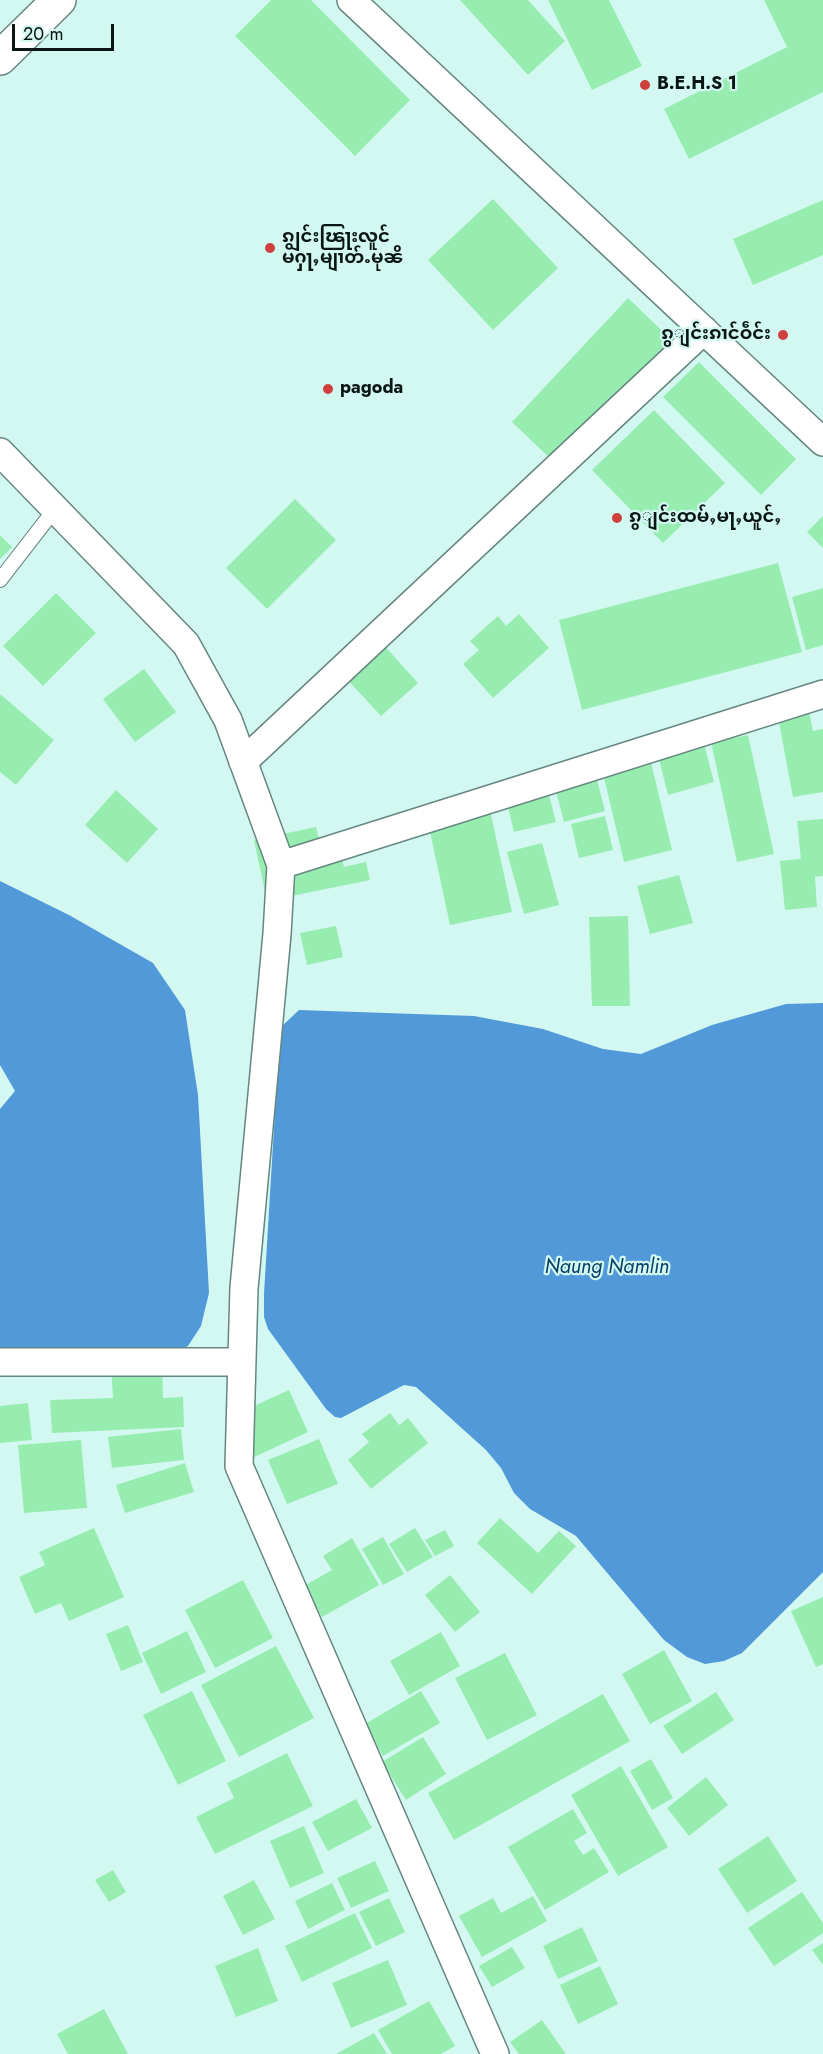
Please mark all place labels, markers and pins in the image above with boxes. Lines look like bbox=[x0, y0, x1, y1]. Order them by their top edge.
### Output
place label: B.E.H.S 1 bbox=[657, 74, 737, 96]
marker: B.E.H.S 1 bbox=[638, 78, 652, 92]
place label: ၵျွင်းၽြႃးလူင် မႁႃႇမျၢတ်ႉမုၼိ bbox=[282, 227, 403, 270]
marker: ၵျွင်းၽြႃးလူင် မႁႃႇမျၢတ်ႉမုၼိ bbox=[263, 241, 277, 255]
place label: ၵွျင်းၵၢင်ဝဵင်း bbox=[661, 324, 771, 346]
marker: ၵွျင်းၵၢင်ဝဵင်း bbox=[776, 328, 790, 342]
place label: pagoda bbox=[340, 378, 403, 400]
marker: pagoda bbox=[321, 382, 335, 396]
place label: ၵွျင်းထမ်ႇမႃႇယူင်ႇ bbox=[629, 507, 782, 529]
marker: ၵွျင်းထမ်ႇမႃႇယူင်ႇ bbox=[610, 511, 624, 525]

